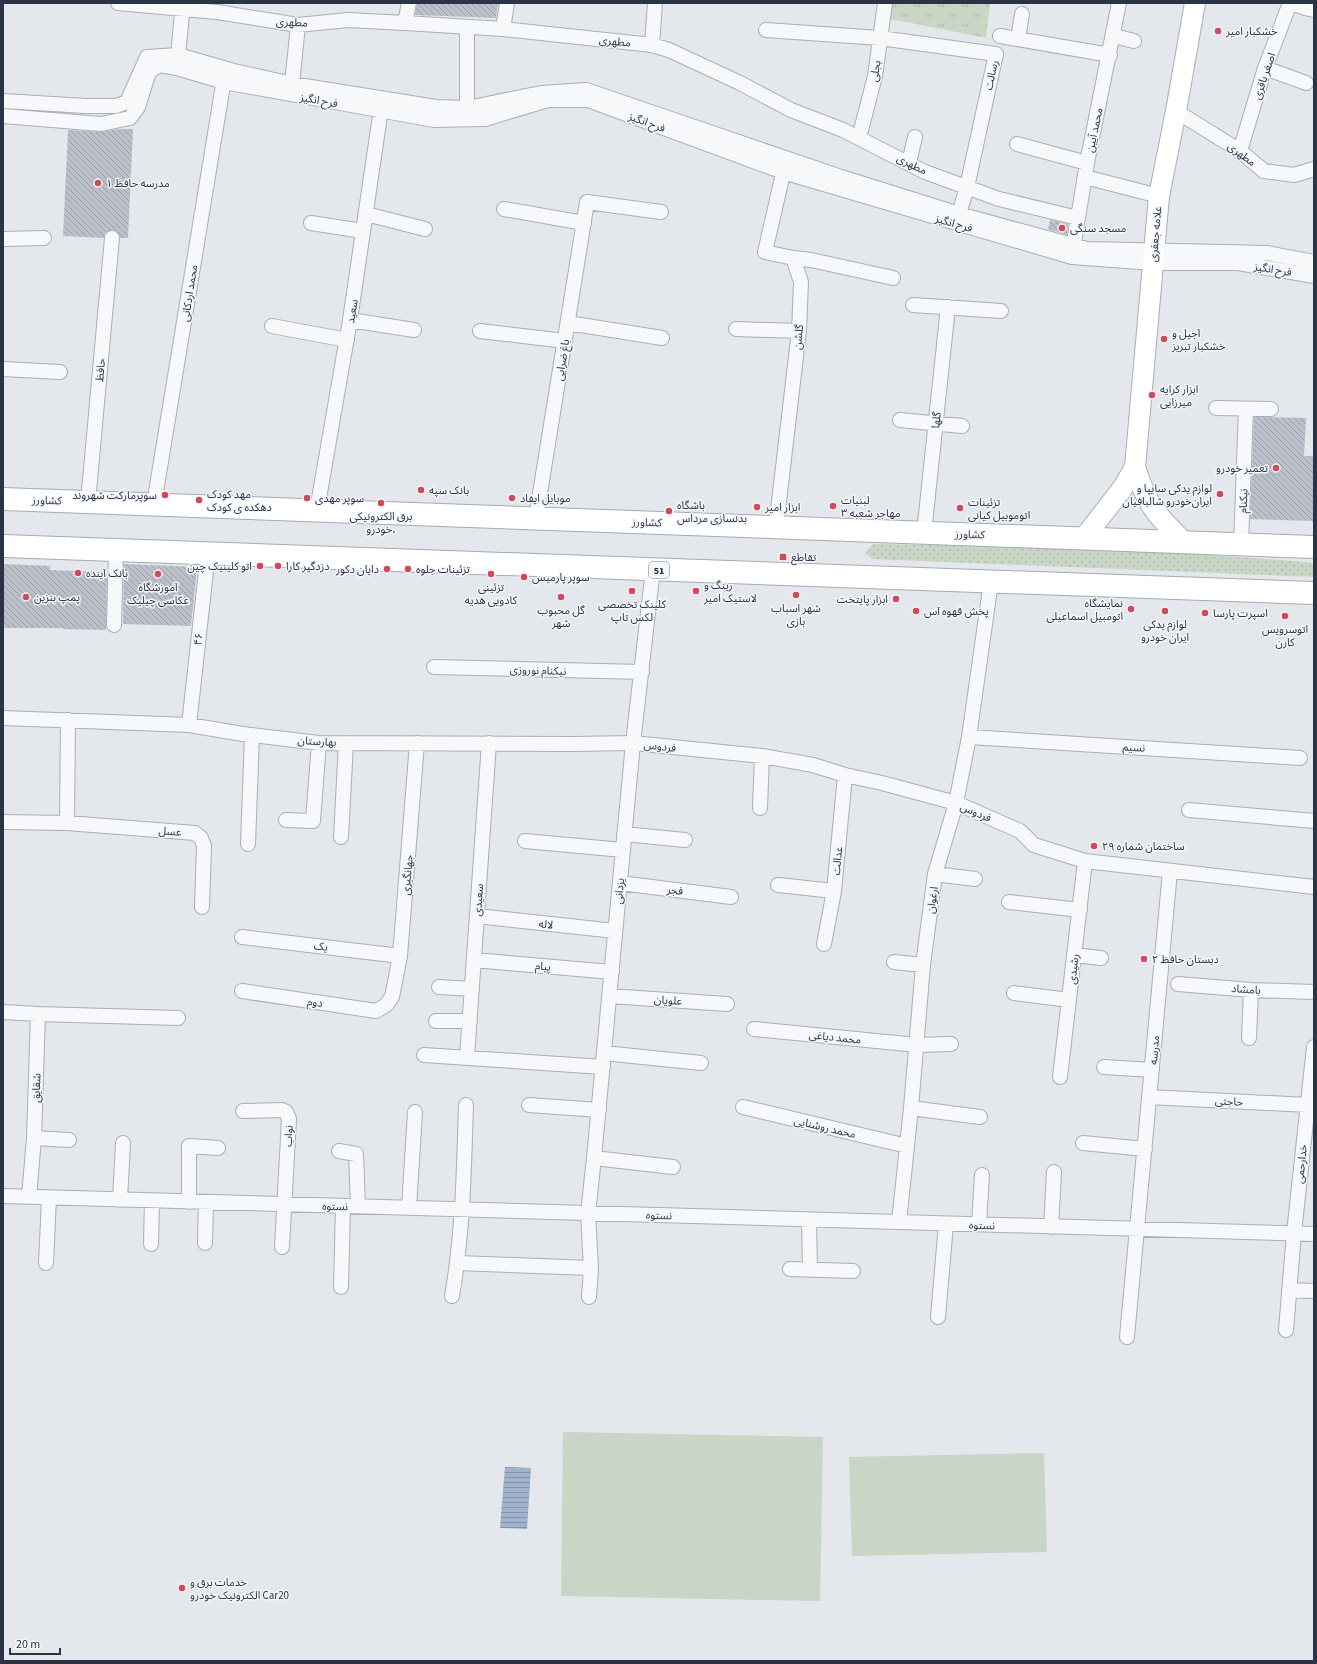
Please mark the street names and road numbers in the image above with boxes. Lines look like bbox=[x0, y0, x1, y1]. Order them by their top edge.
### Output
street label: مطهری bbox=[276, 14, 309, 31]
street label: مطهری bbox=[598, 32, 632, 51]
street label: اصغر باقری bbox=[1249, 51, 1279, 102]
street label: بجلی bbox=[866, 59, 885, 83]
street label: رسالت bbox=[981, 59, 1002, 92]
street label: فرح انگیز bbox=[298, 90, 339, 111]
street label: محمد آیین bbox=[1082, 106, 1107, 154]
street label: فرح انگیز bbox=[625, 109, 667, 136]
street label: مطهری bbox=[1224, 139, 1259, 170]
street label: مطهری bbox=[894, 151, 930, 178]
street label: علامه جعفری bbox=[1146, 205, 1165, 263]
street label: فرح انگیز bbox=[933, 211, 974, 236]
street label: فرح انگیز bbox=[1252, 259, 1293, 280]
street label: محمد اردکانی bbox=[178, 263, 201, 323]
street label: سعید bbox=[343, 298, 362, 324]
street label: گلشن bbox=[790, 323, 807, 350]
street label: باغ ضرایی bbox=[552, 338, 573, 382]
street label: حافظ bbox=[92, 357, 109, 383]
street label: گلها bbox=[928, 411, 945, 429]
street label: نیکنام bbox=[1236, 488, 1251, 514]
street label: کشاورز bbox=[31, 492, 63, 509]
street label: کشاورز bbox=[631, 514, 663, 531]
street label: کشاورز bbox=[954, 526, 986, 543]
road number: 51 bbox=[649, 562, 669, 578]
street label: ۴۶ bbox=[190, 632, 207, 646]
street label: نیکنام نوروزی bbox=[509, 662, 567, 679]
street label: بهارستان bbox=[297, 733, 337, 750]
street label: فردوس bbox=[643, 737, 677, 756]
street label: نسیم bbox=[1122, 739, 1146, 757]
street label: فردوس bbox=[958, 799, 994, 826]
street label: عسل bbox=[158, 823, 182, 840]
street label: عدالت bbox=[829, 845, 847, 876]
street label: جهانگیری bbox=[398, 854, 417, 896]
street label: یزدانی bbox=[611, 877, 628, 905]
street label: فجر bbox=[665, 882, 684, 899]
street label: سعیدی bbox=[470, 883, 487, 917]
street label: ارغوان bbox=[923, 886, 942, 915]
street label: لاله bbox=[538, 916, 554, 933]
street label: یک bbox=[313, 938, 329, 955]
street label: رشیدی bbox=[1064, 953, 1083, 985]
street label: پیام bbox=[534, 958, 552, 975]
street label: بامشاد bbox=[1231, 981, 1261, 998]
street label: علویان bbox=[653, 992, 683, 1009]
street label: دوم bbox=[306, 994, 324, 1011]
street label: محمد دیاغی bbox=[808, 1027, 862, 1048]
street label: مدرسه bbox=[1146, 1035, 1163, 1065]
street label: شقایق bbox=[28, 1073, 45, 1103]
street label: حاجتی bbox=[1214, 1093, 1244, 1110]
street label: محمد روشنایی bbox=[792, 1113, 858, 1142]
street label: نواب bbox=[280, 1125, 297, 1147]
street label: خدارحمی bbox=[1292, 1143, 1311, 1184]
street label: نستوه bbox=[322, 1199, 348, 1214]
street label: نستوه bbox=[646, 1208, 672, 1223]
street label: نستوه bbox=[969, 1218, 995, 1233]

